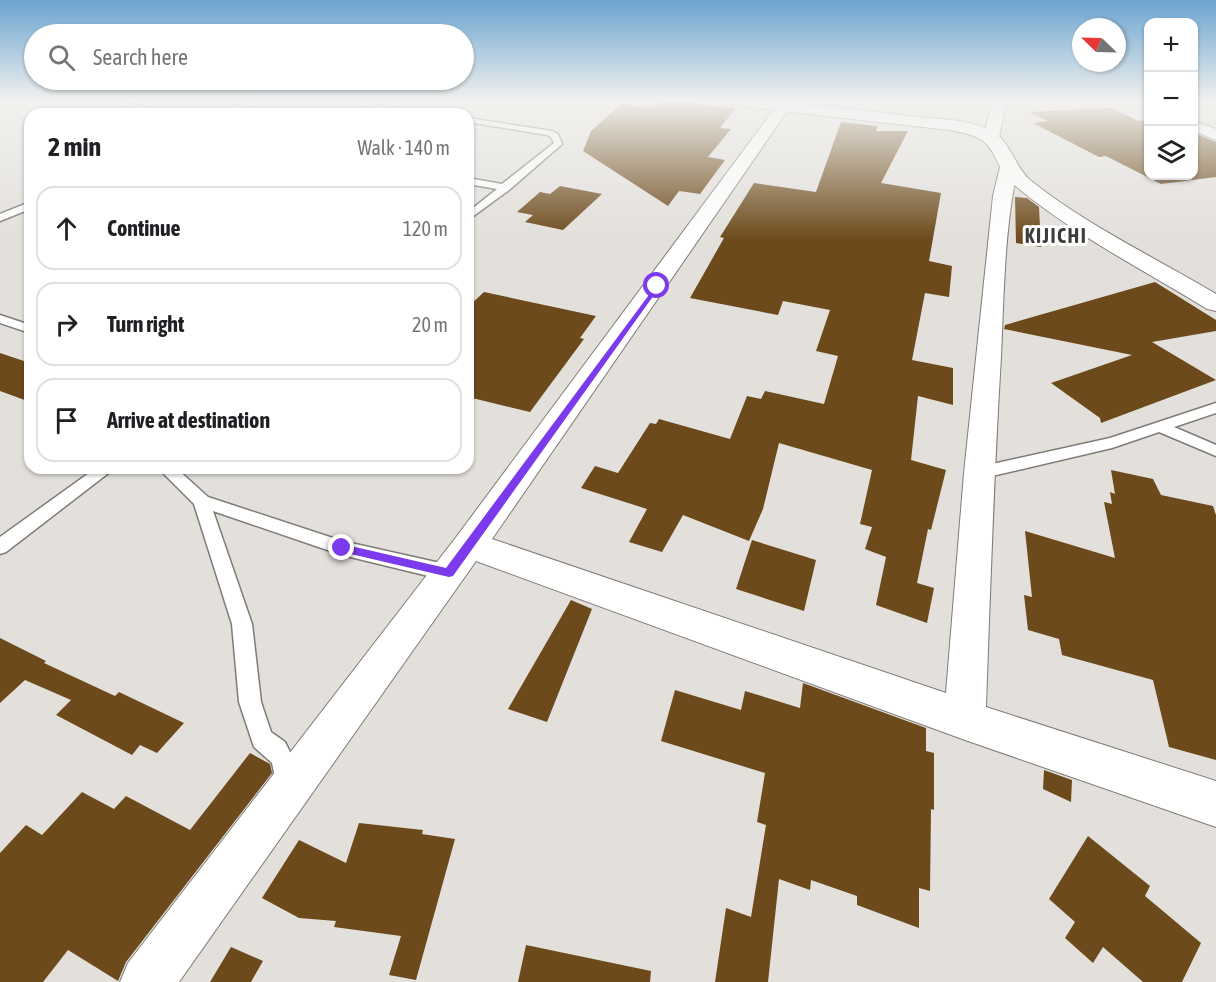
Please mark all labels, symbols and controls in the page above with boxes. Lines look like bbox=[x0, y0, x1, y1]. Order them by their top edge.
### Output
north arrow bbox=[1072, 18, 1126, 72]
map controls bbox=[1144, 18, 1198, 180]
button: + bbox=[1144, 18, 1198, 72]
search box bbox=[24, 24, 474, 90]
icon: search bbox=[45, 41, 78, 74]
text: Search here bbox=[93, 44, 188, 70]
button: − bbox=[1144, 72, 1198, 126]
button: layers bbox=[1144, 126, 1198, 180]
text: 2 min bbox=[48, 132, 101, 162]
text: Walk · 140 m bbox=[358, 136, 450, 159]
icon: ahead bbox=[50, 212, 83, 245]
text: Continue bbox=[107, 215, 181, 241]
text: 120 m bbox=[403, 217, 448, 240]
district label: KIJICHI bbox=[1025, 224, 1087, 247]
route start bbox=[643, 272, 669, 298]
icon: right bbox=[50, 308, 83, 341]
text: Turn right bbox=[107, 311, 184, 337]
text: 20 m bbox=[412, 313, 448, 336]
icon: arrive bbox=[50, 404, 83, 437]
text: Arrive at destination bbox=[107, 407, 270, 433]
route end bbox=[328, 534, 354, 560]

